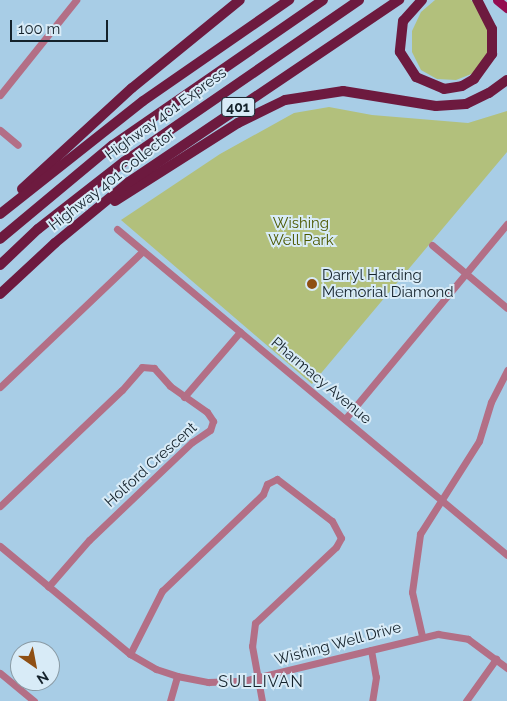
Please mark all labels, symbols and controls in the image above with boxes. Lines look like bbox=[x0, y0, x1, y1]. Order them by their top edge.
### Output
scale bar bbox=[12, 10, 110, 42]
text: 100 m bbox=[18, 20, 60, 38]
street label: Highway 401 Express bbox=[102, 64, 230, 164]
road number: 401 bbox=[220, 95, 256, 118]
street label: Highway 401 Collector bbox=[45, 125, 179, 235]
park label: Wishing Well Park bbox=[268, 214, 334, 249]
place label: Darryl Harding Memorial Diamond bbox=[322, 266, 454, 301]
marker: Darryl Harding Memorial Diamond bbox=[306, 278, 318, 290]
street label: Pharmacy Avenue bbox=[267, 334, 375, 428]
street label: Holford Crescent bbox=[101, 419, 201, 511]
street label: Wishing Well Drive bbox=[272, 618, 404, 670]
north arrow bbox=[10, 641, 60, 691]
text: N bbox=[34, 668, 51, 687]
district label: SULLIVAN bbox=[217, 672, 305, 692]

